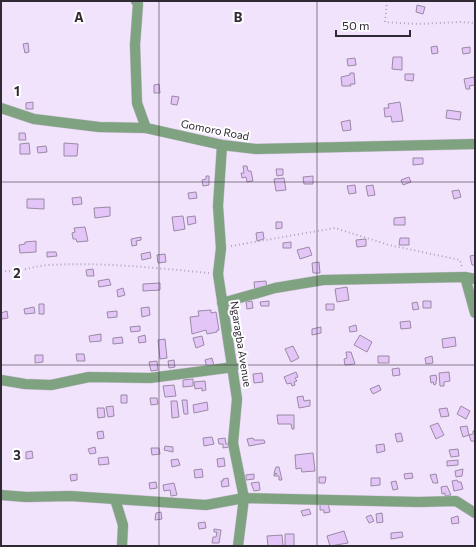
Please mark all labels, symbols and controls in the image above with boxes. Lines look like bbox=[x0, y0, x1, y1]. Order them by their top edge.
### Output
text: A bbox=[74, 9, 84, 25]
text: B bbox=[234, 9, 243, 25]
scale bar bbox=[336, 12, 410, 38]
text: 50 m bbox=[342, 18, 370, 32]
text: 1 bbox=[14, 83, 20, 99]
street label: Gomoro Road bbox=[180, 117, 250, 143]
text: 2 bbox=[13, 265, 21, 281]
street label: Ngaragba Avenue bbox=[228, 300, 255, 388]
text: 3 bbox=[13, 447, 21, 463]

